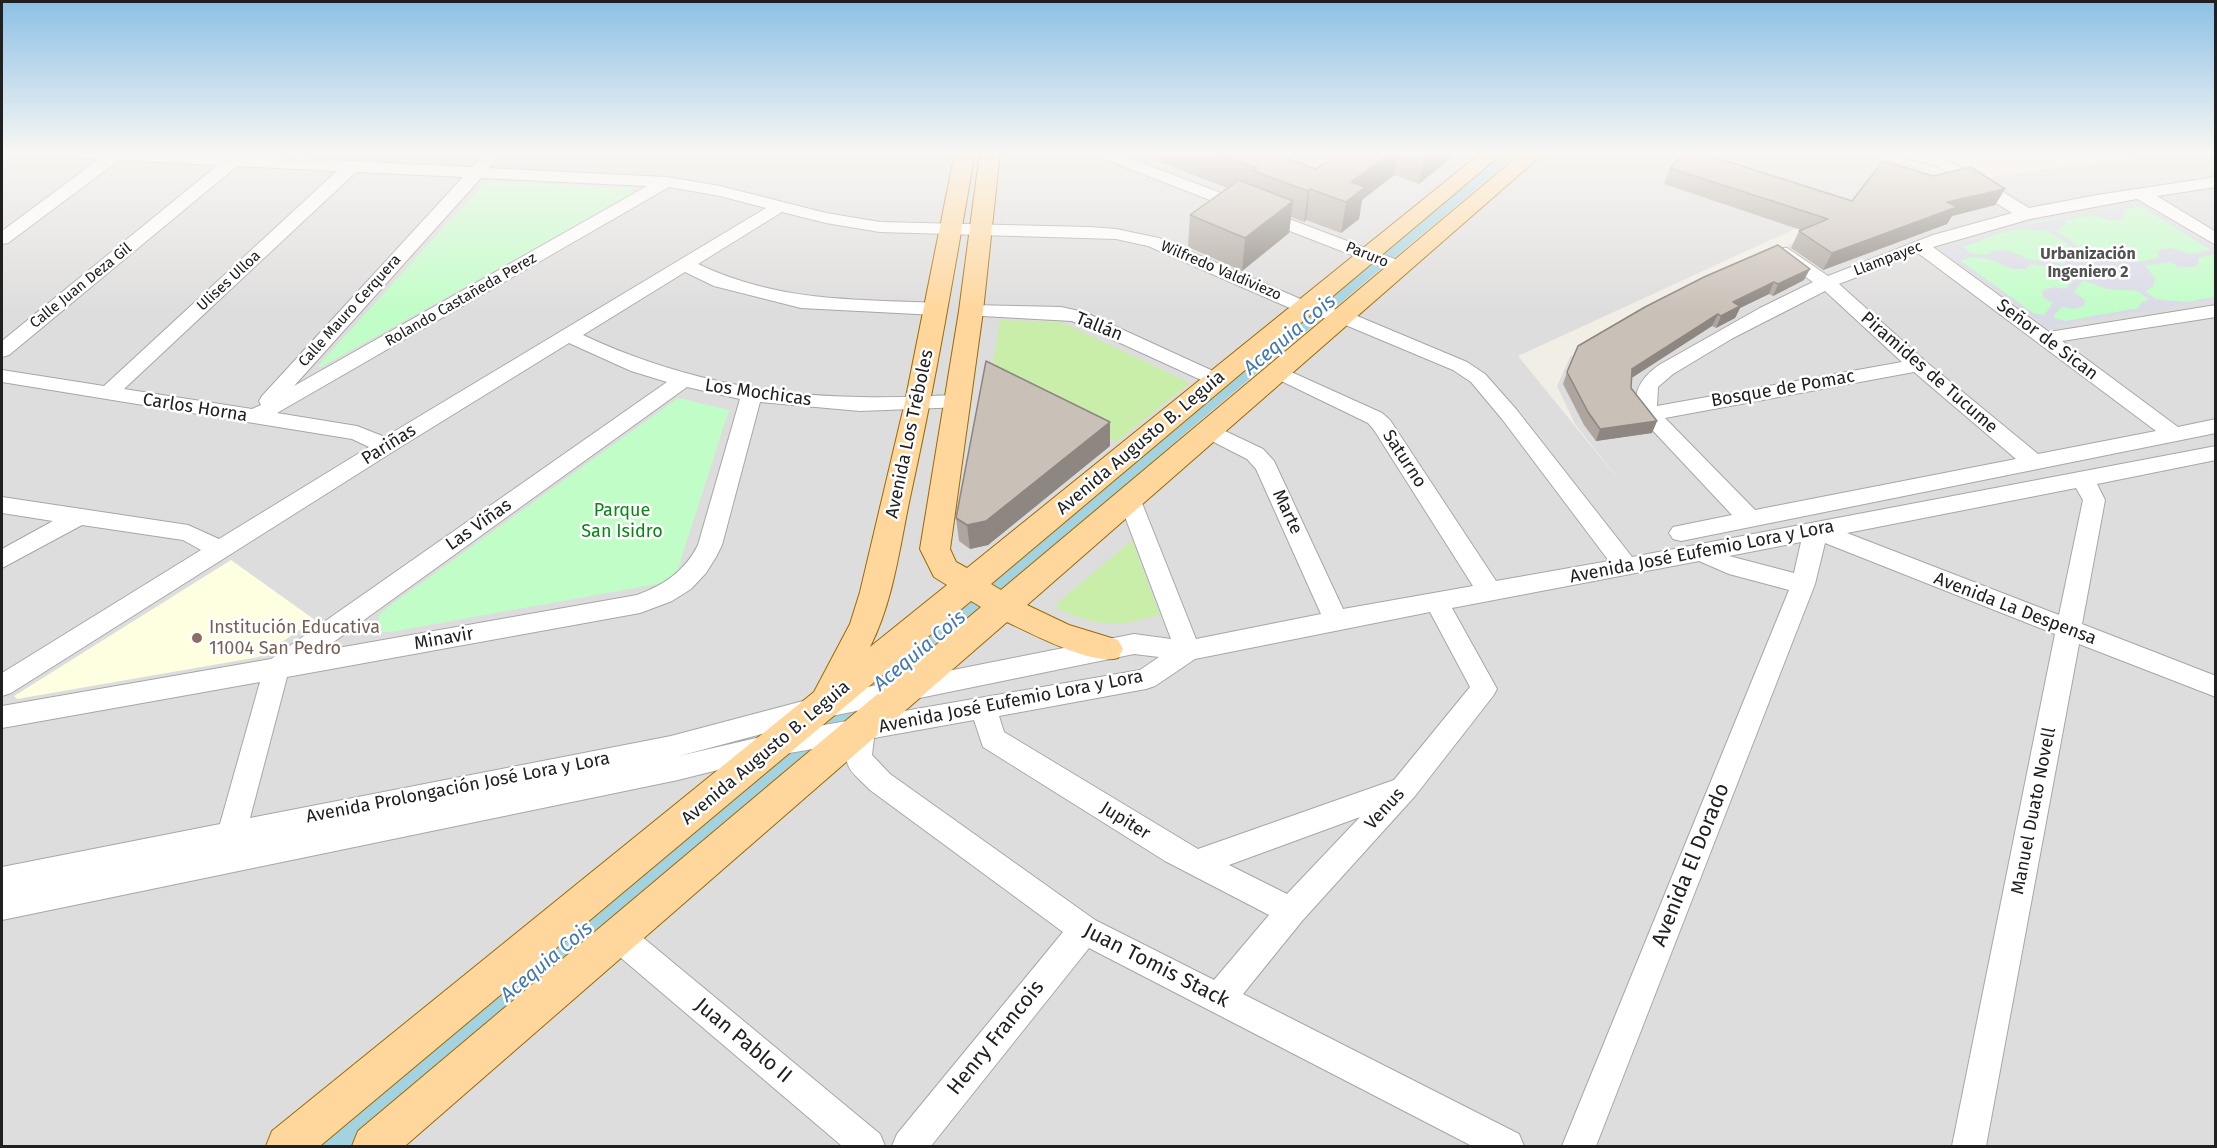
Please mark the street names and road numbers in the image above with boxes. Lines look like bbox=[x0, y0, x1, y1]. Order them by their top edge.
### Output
street label: Wilfredo Valdiviezo bbox=[1158, 237, 1284, 305]
street label: Paruro bbox=[1343, 238, 1391, 272]
street label: Llampayec bbox=[1851, 238, 1925, 280]
street label: Calle Juan Deza Gil bbox=[27, 239, 135, 333]
street label: Ulises Ulloa bbox=[194, 247, 264, 315]
street label: Rolando Castañeda Perez bbox=[382, 249, 540, 351]
street label: Calle Mauro Cerquera bbox=[295, 251, 405, 371]
street label: Señor de Sican bbox=[1992, 295, 2102, 385]
street label: Tallán bbox=[1072, 308, 1126, 346]
street label: Piramides de Tucume bbox=[1856, 308, 2002, 438]
street label: Avenida Los Tréboles bbox=[882, 348, 938, 520]
street label: Avenida Augusto B. Leguia bbox=[1052, 366, 1230, 520]
street label: Bosque de Pomac bbox=[1710, 366, 1856, 412]
street label: Los Mochicas bbox=[703, 375, 813, 411]
street label: Carlos Horna bbox=[141, 389, 249, 427]
street label: Pariñas bbox=[358, 420, 420, 470]
street label: Saturno bbox=[1377, 426, 1431, 492]
street label: Marte bbox=[1267, 486, 1307, 538]
street label: Las Viñas bbox=[442, 495, 516, 555]
street label: Avenida José Eufemio Lora y Lora bbox=[1568, 516, 1836, 588]
street label: Avenida La Despensa bbox=[1931, 568, 2099, 650]
street label: Minavir bbox=[413, 623, 475, 655]
street label: Avenida José Eufemio Lora y Lora bbox=[877, 666, 1145, 738]
street label: Avenida Augusto B. Leguia bbox=[677, 676, 855, 830]
street label: Manuel Duato Novell bbox=[2007, 726, 2061, 896]
street label: Avenida Prolongación José Lora y Lora bbox=[304, 748, 612, 828]
street label: Avenida El Dorado bbox=[1647, 780, 1735, 950]
street label: Venus bbox=[1361, 784, 1409, 834]
street label: Jupiter bbox=[1096, 797, 1154, 845]
street label: Juan Tomis Stack bbox=[1079, 918, 1233, 1014]
street label: Henry Francois bbox=[942, 976, 1050, 1100]
street label: Juan Pablo II bbox=[689, 993, 797, 1089]

